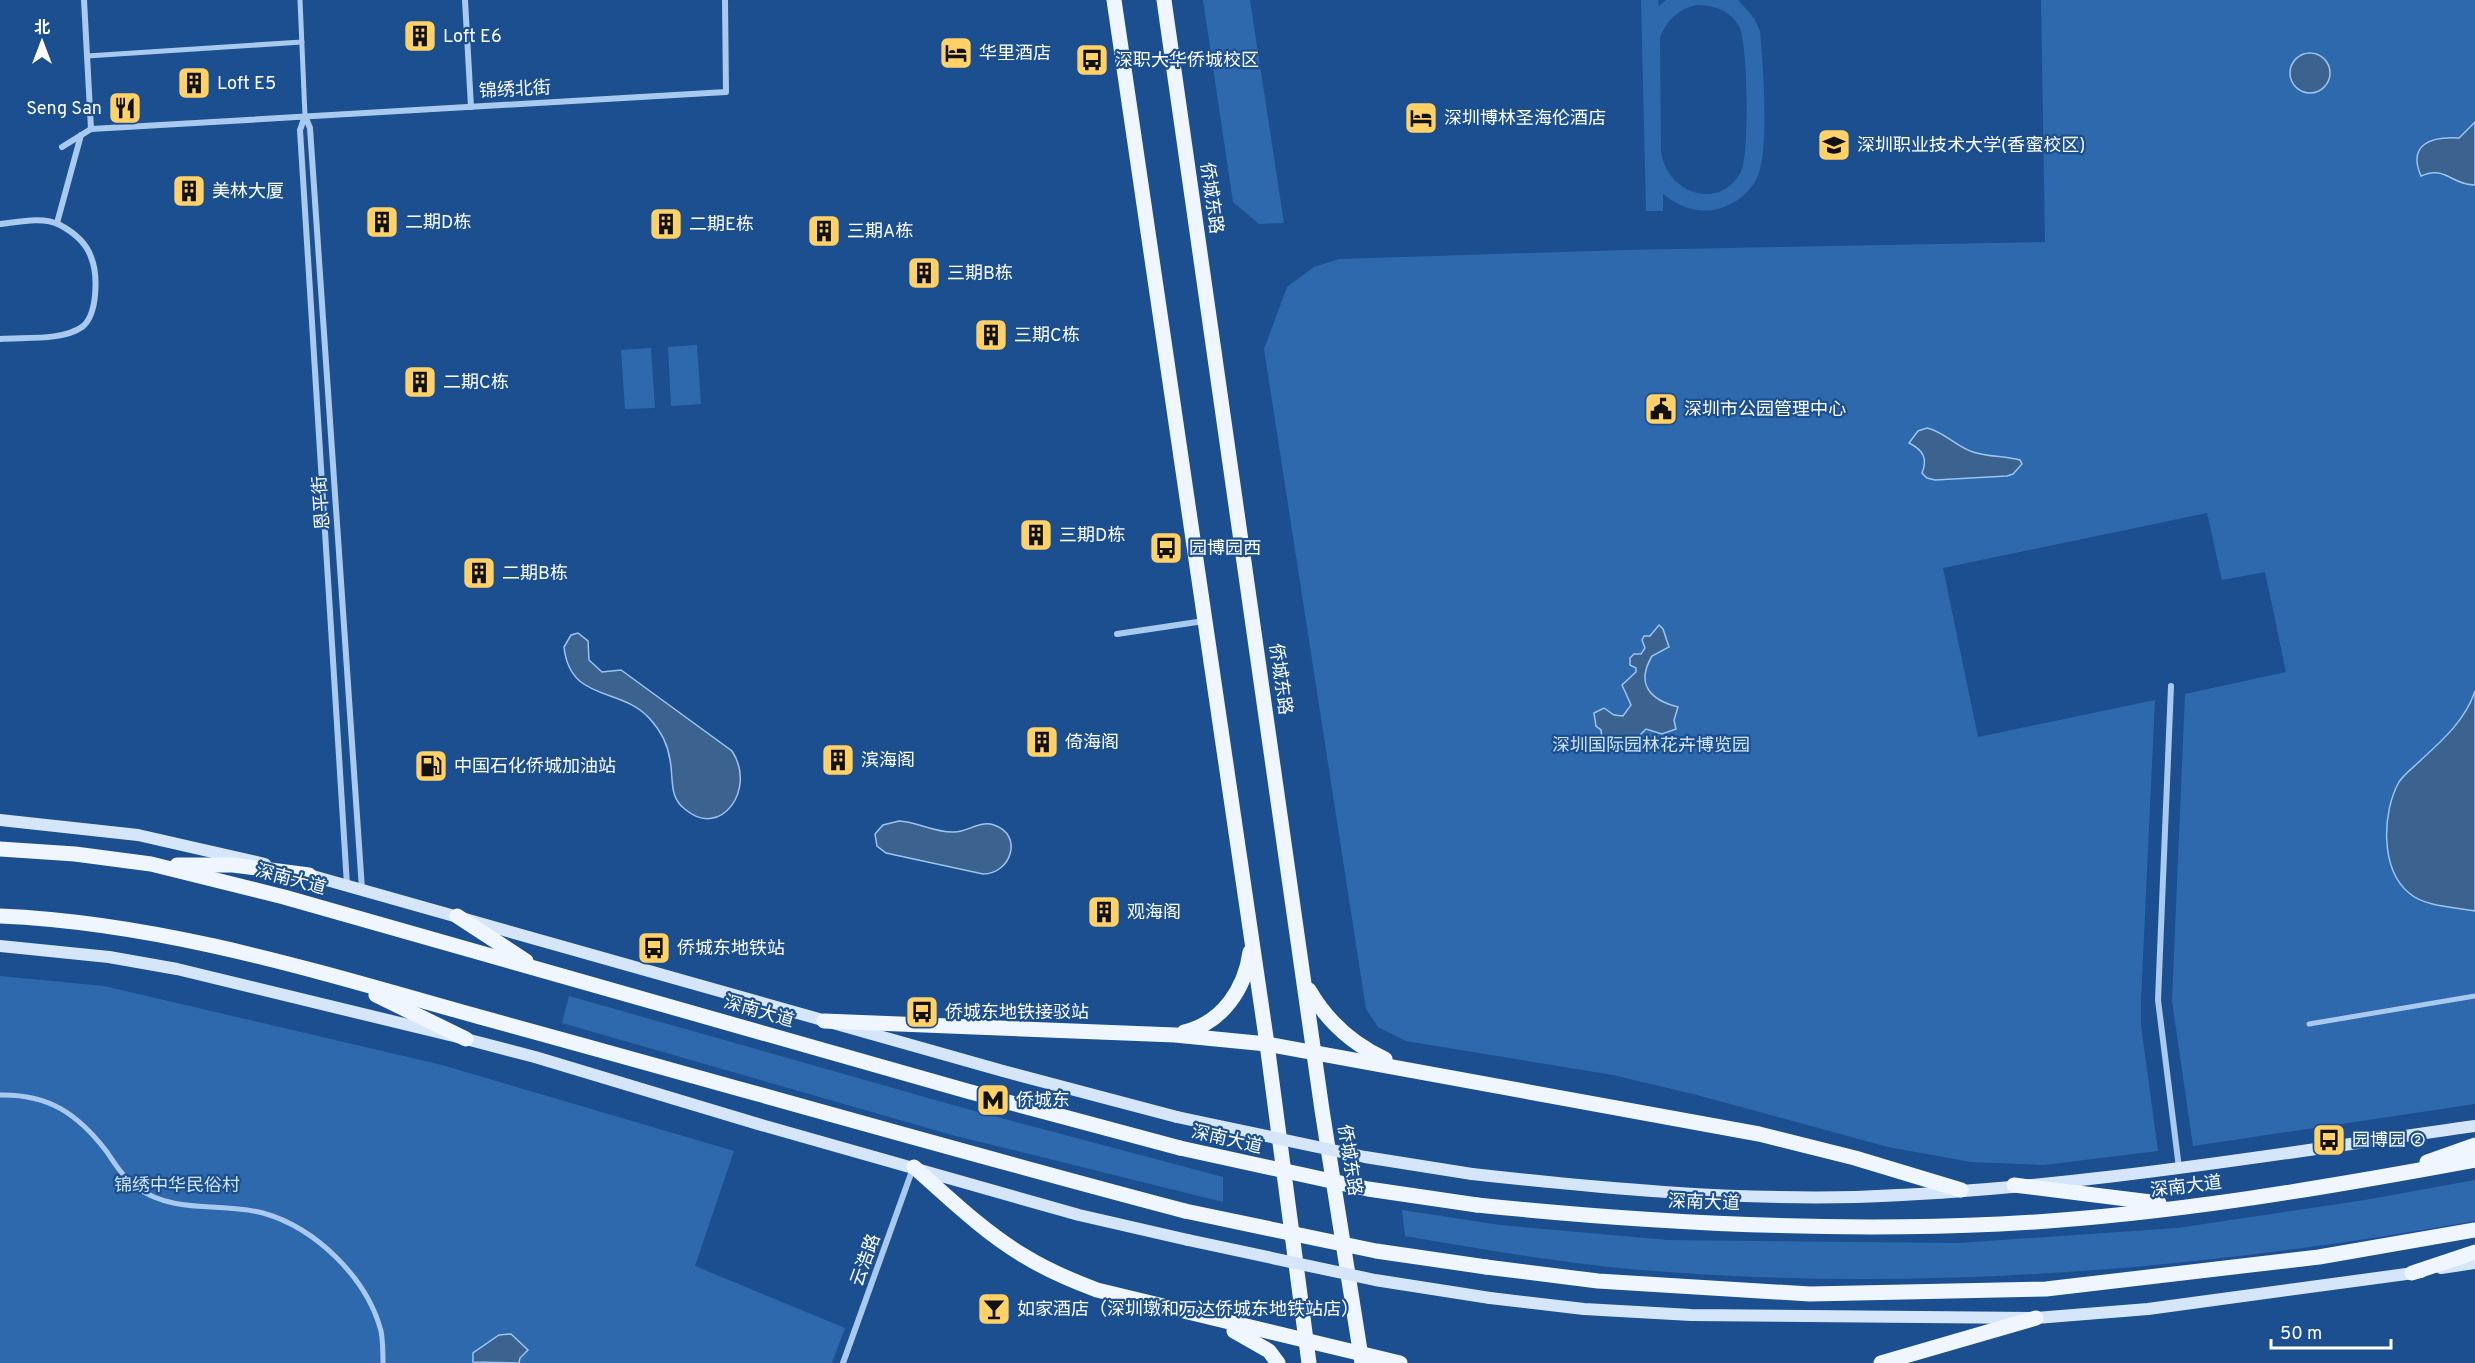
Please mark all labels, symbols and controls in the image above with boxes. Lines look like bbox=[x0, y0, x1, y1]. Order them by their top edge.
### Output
north arrow bbox=[12, 12, 72, 72]
building icon: Loft E6 bbox=[402, 18, 438, 54]
text: 北 bbox=[34, 19, 50, 39]
place label: Loft E6 bbox=[443, 26, 502, 49]
hotel icon: 华里酒店 bbox=[938, 35, 974, 71]
bus stop icon: 深职大华侨城校区 bbox=[1074, 42, 1110, 78]
place label: 华里酒店 bbox=[979, 43, 1051, 66]
place label: 深职大华侨城校区 bbox=[1115, 50, 1259, 73]
building icon: Loft E5 bbox=[176, 65, 212, 101]
place label: Loft E5 bbox=[217, 73, 276, 96]
street label: 锦绣北街 bbox=[479, 77, 552, 104]
restaurant icon: Seng San bbox=[107, 90, 143, 126]
place label: Seng San bbox=[26, 98, 102, 121]
hotel icon: 深圳博林圣海伦酒店 bbox=[1403, 100, 1439, 136]
place label: 深圳博林圣海伦酒店 bbox=[1444, 108, 1606, 131]
school or university icon: 深圳职业技术大学(香蜜校区) bbox=[1816, 127, 1852, 163]
place label: 深圳职业技术大学(香蜜校区) bbox=[1857, 135, 2085, 158]
street label: 侨城东路 bbox=[1194, 161, 1227, 235]
building icon: 美林大厦 bbox=[171, 173, 207, 209]
place label: 美林大厦 bbox=[212, 181, 284, 204]
building icon: 二期D栋 bbox=[364, 204, 400, 240]
building icon: 二期E栋 bbox=[648, 206, 684, 242]
place label: 二期D栋 bbox=[405, 212, 471, 235]
building icon: 三期A栋 bbox=[806, 213, 842, 249]
place label: 二期E栋 bbox=[689, 214, 754, 237]
place label: 三期A栋 bbox=[847, 221, 913, 244]
building icon: 三期B栋 bbox=[906, 255, 942, 291]
place label: 三期B栋 bbox=[947, 263, 1013, 286]
building icon: 三期C栋 bbox=[973, 317, 1009, 353]
place label: 三期C栋 bbox=[1014, 325, 1080, 348]
building icon: 二期C栋 bbox=[402, 364, 438, 400]
place label: 二期C栋 bbox=[443, 372, 509, 395]
public building icon: 深圳市公园管理中心 bbox=[1643, 391, 1679, 427]
place label: 深圳市公园管理中心 bbox=[1684, 399, 1846, 422]
street label: 恩平街 bbox=[309, 475, 336, 531]
building icon: 三期D栋 bbox=[1018, 517, 1054, 553]
place label: 三期D栋 bbox=[1059, 525, 1125, 548]
bus stop icon: 园博园西 bbox=[1148, 530, 1184, 566]
place label: 园博园西 bbox=[1189, 538, 1261, 561]
building icon: 二期B栋 bbox=[461, 555, 497, 591]
place label: 二期B栋 bbox=[502, 563, 568, 586]
street label: 侨城东路 bbox=[1263, 642, 1296, 716]
building icon: 倚海阁 bbox=[1024, 724, 1060, 760]
place label: 倚海阁 bbox=[1065, 732, 1119, 755]
park label: 深圳国际园林花卉博览园 bbox=[1552, 735, 1750, 758]
building icon: 滨海阁 bbox=[820, 742, 856, 778]
fuel station icon: 中国石化侨城加油站 bbox=[413, 748, 449, 784]
place label: 滨海阁 bbox=[861, 750, 915, 773]
place label: 中国石化侨城加油站 bbox=[454, 756, 616, 779]
street label: 深南大道 bbox=[253, 860, 328, 901]
building icon: 观海阁 bbox=[1086, 894, 1122, 930]
place label: 观海阁 bbox=[1127, 902, 1181, 925]
bus stop icon: 侨城东地铁站 bbox=[636, 930, 672, 966]
place label: 侨城东地铁站 bbox=[677, 938, 785, 961]
street label: 深南大道 bbox=[721, 991, 796, 1033]
bus stop icon: 侨城东地铁接驳站 bbox=[904, 994, 940, 1030]
place label: 侨城东地铁接驳站 bbox=[945, 1002, 1089, 1025]
metro station icon: 侨城东 bbox=[975, 1082, 1011, 1118]
place label: 侨城东 bbox=[1016, 1090, 1070, 1113]
street label: 深南大道 bbox=[1189, 1121, 1264, 1160]
bus stop icon: 园博园 ② bbox=[2311, 1122, 2347, 1158]
street label: 侨城东路 bbox=[1332, 1123, 1366, 1198]
place label: 园博园 ② bbox=[2352, 1130, 2425, 1153]
street label: 深南大道 bbox=[2149, 1172, 2223, 1203]
park label: 锦绣中华民俗村 bbox=[114, 1175, 240, 1198]
street label: 深南大道 bbox=[1668, 1191, 1740, 1216]
street label: 云浩路 bbox=[846, 1231, 886, 1290]
bar icon: 如家酒店（深圳墩和万达侨城东地铁站店） bbox=[976, 1291, 1012, 1327]
place label: 如家酒店（深圳墩和万达侨城东地铁站店） bbox=[1017, 1299, 1359, 1322]
scale bar bbox=[2271, 1312, 2391, 1350]
text: 50 m bbox=[2280, 1323, 2322, 1346]

